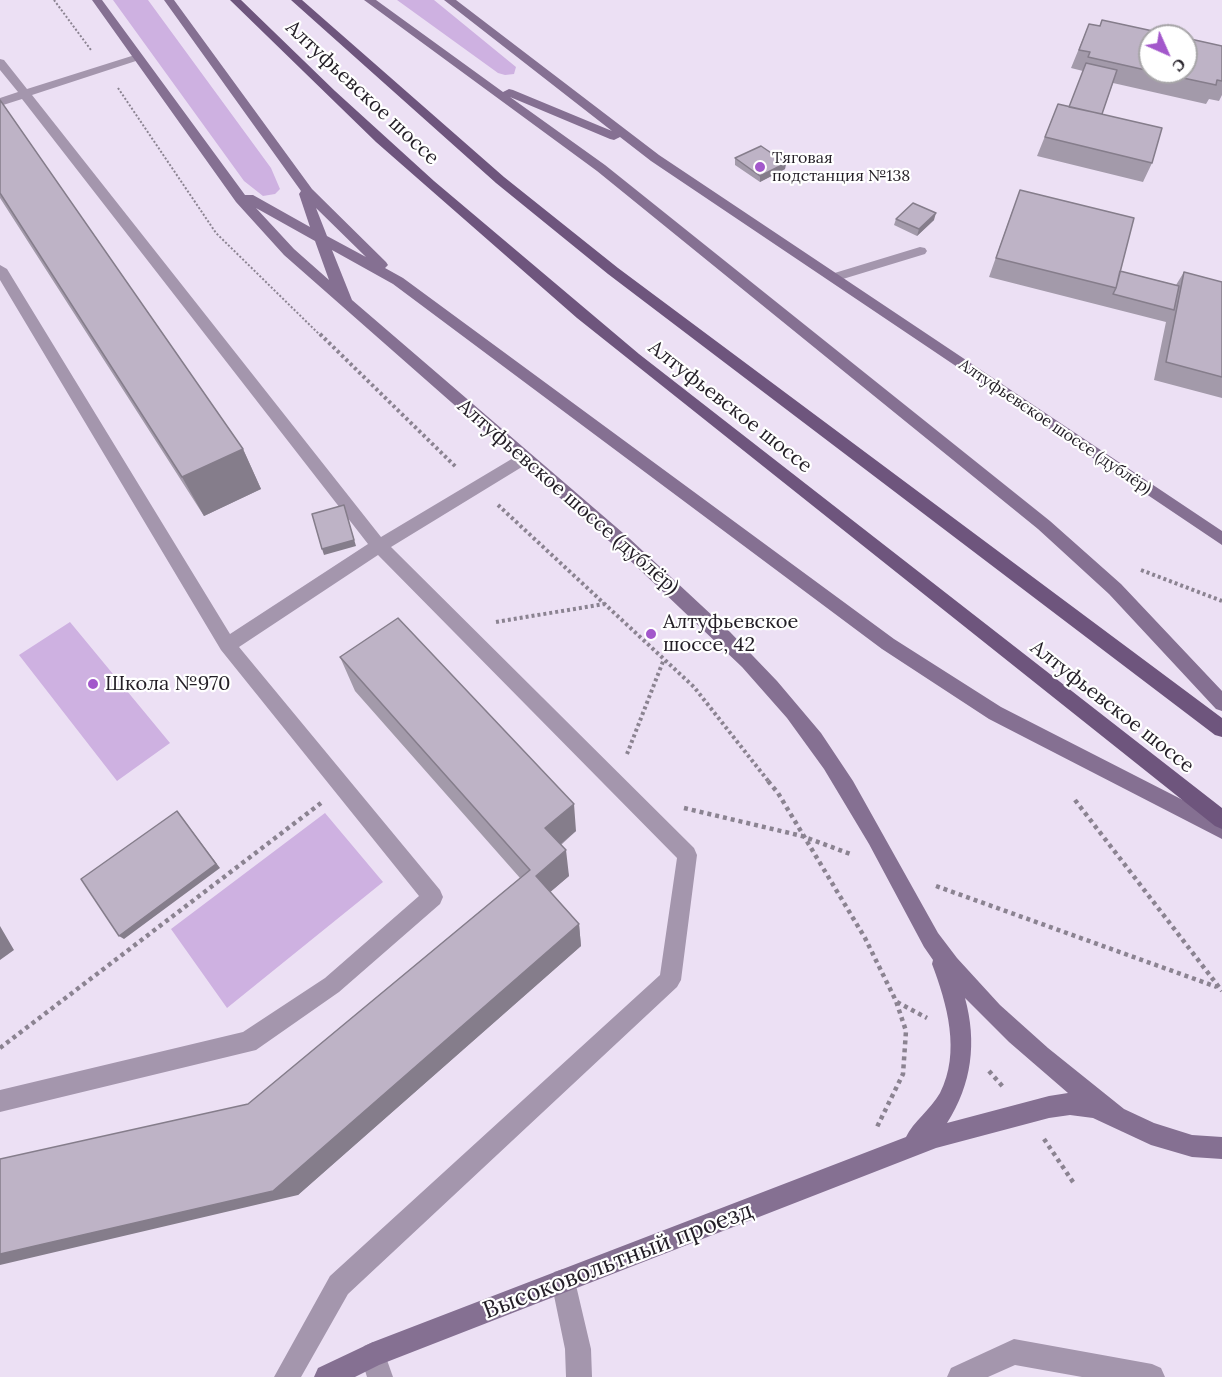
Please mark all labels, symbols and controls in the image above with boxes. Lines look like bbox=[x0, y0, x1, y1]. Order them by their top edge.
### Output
street label: Алтуфьевское шоссе bbox=[280, 16, 444, 170]
north arrow bbox=[1138, 24, 1198, 84]
text: С bbox=[1168, 54, 1190, 76]
place label: Тяговая подстанция №138 bbox=[772, 148, 910, 186]
marker: Тяговая подстанция №138 bbox=[753, 160, 767, 174]
street label: Алтуфьевское шоссе bbox=[643, 336, 817, 478]
street label: Алтуфьевское шоссе (дублёр) bbox=[955, 355, 1155, 499]
street label: Алтуфьевское шоссе (дублёр) bbox=[452, 394, 684, 600]
place label: Алтуфьевское шоссе, 42 bbox=[663, 610, 798, 657]
marker: Алтуфьевское шоссе, 42 bbox=[644, 627, 658, 641]
street label: Алтуфьевское шоссе bbox=[1025, 636, 1199, 778]
place label: Школа №970 bbox=[105, 672, 231, 696]
marker: Школа №970 bbox=[86, 677, 100, 691]
street label: Высоковольтный проезд bbox=[479, 1196, 757, 1326]

